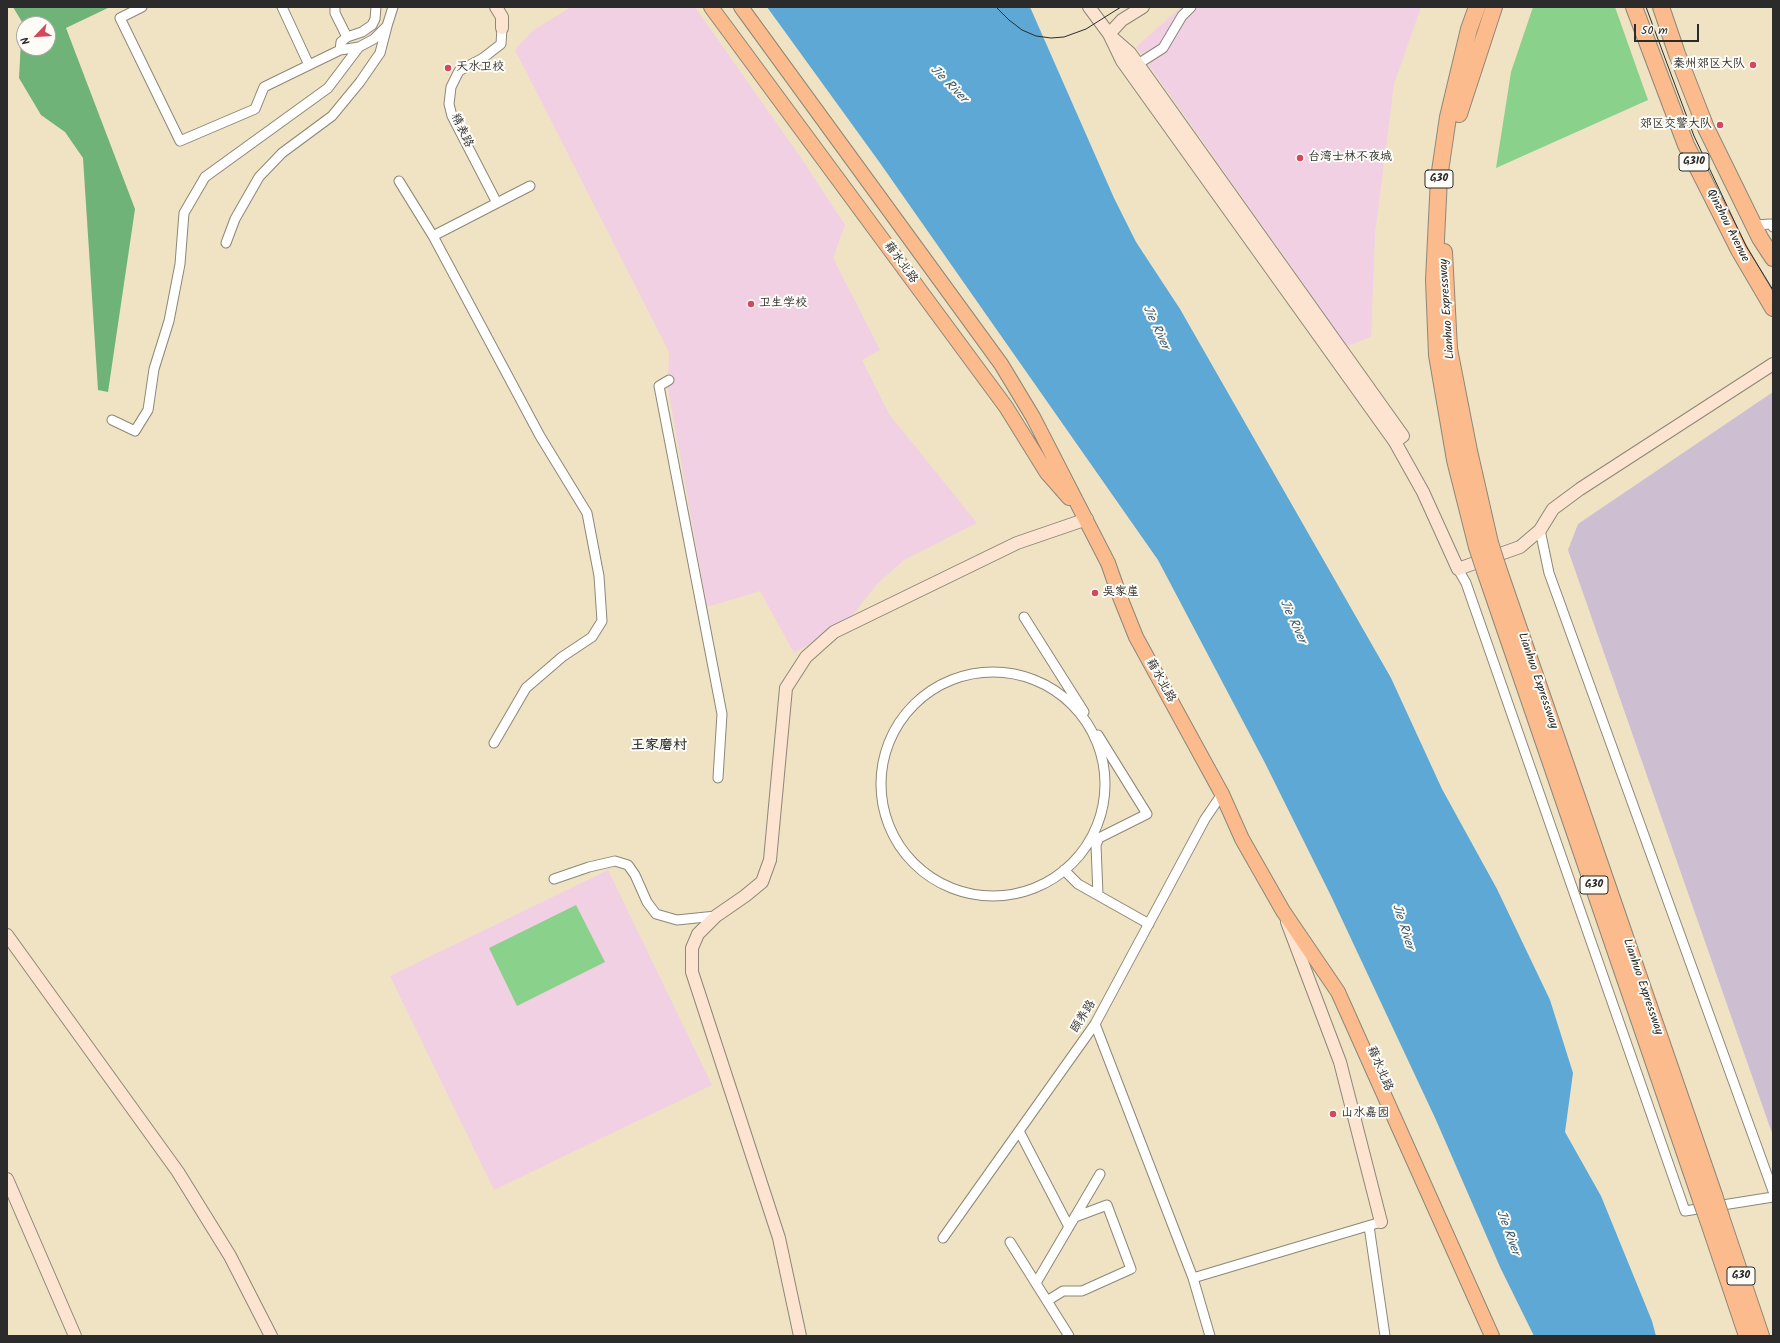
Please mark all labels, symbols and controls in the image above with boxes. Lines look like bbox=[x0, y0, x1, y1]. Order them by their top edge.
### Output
north arrow bbox=[16, 16, 56, 56]
scale bar bbox=[1636, 16, 1701, 42]
text: 50 m bbox=[1641, 21, 1668, 40]
text: N bbox=[16, 34, 36, 48]
place label: 秦州郊区大队 bbox=[1673, 58, 1745, 72]
marker: 秦州郊区大队 bbox=[1748, 60, 1758, 70]
place label: 天水卫校 bbox=[456, 61, 504, 75]
marker: 天水卫校 bbox=[443, 63, 453, 73]
water label: Jie River bbox=[926, 63, 970, 107]
street label: 精表路 bbox=[447, 112, 475, 150]
place label: 郊区交警大队 bbox=[1640, 118, 1712, 132]
marker: 郊区交警大队 bbox=[1715, 120, 1725, 130]
place label: 台湾士林不夜城 bbox=[1308, 151, 1392, 165]
marker: 台湾士林不夜城 bbox=[1295, 153, 1305, 163]
road number: G310 bbox=[1679, 153, 1709, 171]
road number: G30 bbox=[1425, 170, 1453, 188]
street label: Qinzhou Avenue bbox=[1702, 187, 1752, 265]
street label: 藉水北路 bbox=[880, 239, 920, 287]
street label: Lianhuo Expressway bbox=[1437, 258, 1459, 360]
place label: 卫生学校 bbox=[759, 297, 807, 311]
marker: 卫生学校 bbox=[746, 299, 756, 309]
water label: Jie River bbox=[1138, 304, 1172, 352]
place label: 吴家崖 bbox=[1103, 586, 1139, 600]
marker: 吴家崖 bbox=[1090, 588, 1100, 598]
water label: Jie River bbox=[1275, 598, 1309, 646]
street label: Lianhuo Expressway bbox=[1514, 631, 1560, 731]
street label: 藉水北路 bbox=[1142, 657, 1178, 705]
district label: 王家磨村 bbox=[631, 739, 687, 755]
road number: G30 bbox=[1580, 876, 1608, 894]
water label: Jie River bbox=[1387, 902, 1417, 952]
street label: Lianhuo Expressway bbox=[1619, 937, 1665, 1037]
street label: 颐养路 bbox=[1068, 998, 1100, 1036]
street label: 藉水北路 bbox=[1363, 1044, 1395, 1094]
place label: 山水嘉园 bbox=[1341, 1107, 1389, 1121]
marker: 山水嘉园 bbox=[1328, 1109, 1338, 1119]
water label: Jie River bbox=[1492, 1208, 1522, 1258]
road number: G30 bbox=[1727, 1267, 1755, 1285]

